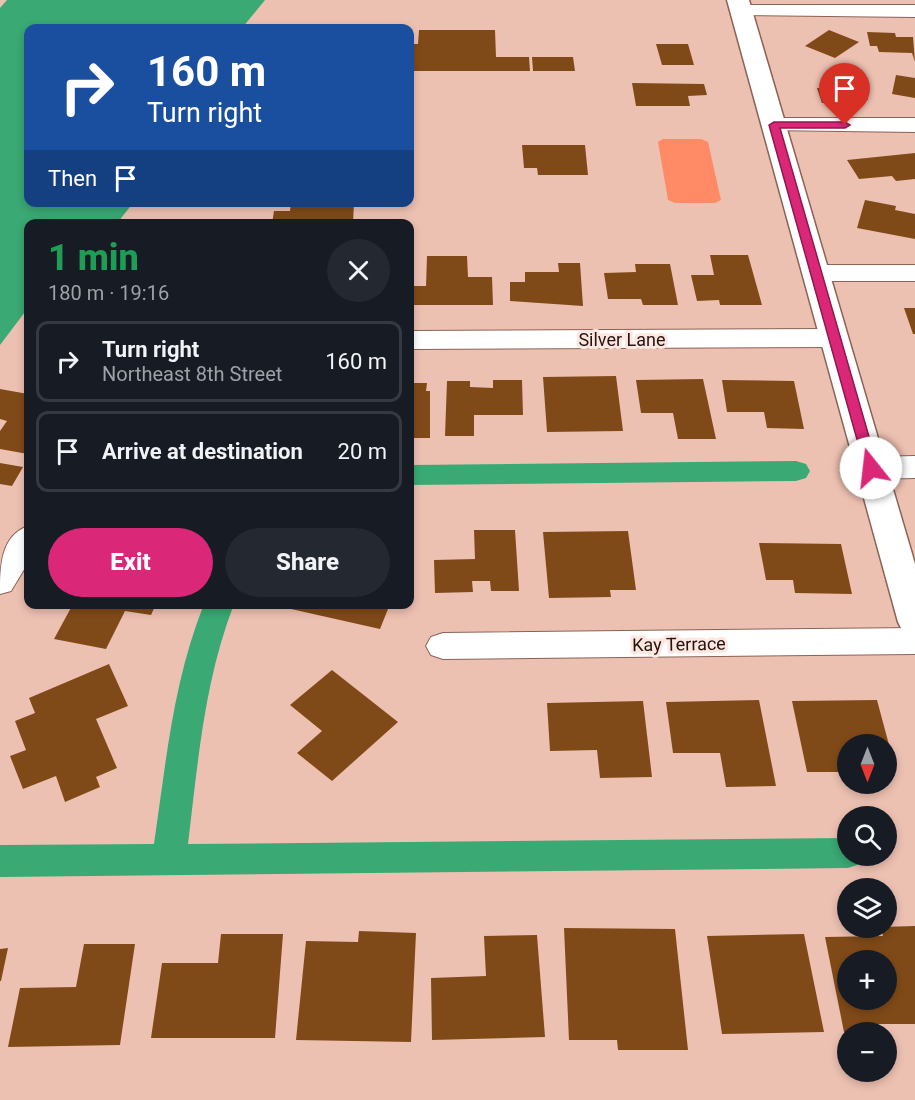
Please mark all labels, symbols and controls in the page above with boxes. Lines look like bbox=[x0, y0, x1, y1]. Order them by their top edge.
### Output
text: 160 m bbox=[147, 47, 266, 96]
icon: right bbox=[48, 48, 126, 126]
pin bbox=[819, 63, 870, 125]
icon: arrive bbox=[828, 72, 861, 105]
text: Turn right bbox=[147, 97, 262, 129]
icon: arrive bbox=[109, 162, 142, 195]
text: Then bbox=[48, 166, 97, 191]
text: 1 min bbox=[48, 237, 139, 279]
button: close bbox=[327, 239, 390, 302]
text: 180 m · 19:16 bbox=[48, 281, 169, 305]
street label: Silver Lane bbox=[578, 329, 666, 350]
text: Turn right bbox=[102, 337, 199, 362]
icon: right bbox=[51, 345, 84, 378]
text: 160 m bbox=[325, 349, 387, 374]
text: Northeast 8th Street bbox=[102, 362, 282, 386]
icon: arrive bbox=[51, 435, 84, 468]
position arrow bbox=[839, 436, 903, 500]
text: Arrive at destination bbox=[102, 439, 303, 464]
text: 20 m bbox=[338, 439, 387, 464]
button: Exit bbox=[48, 528, 213, 597]
button: Share bbox=[225, 528, 390, 597]
street label: Kay Terrace bbox=[632, 633, 726, 655]
north arrow bbox=[837, 734, 897, 794]
map controls bbox=[837, 734, 897, 1082]
button: search bbox=[837, 806, 897, 866]
button: layers bbox=[837, 878, 897, 938]
button: + bbox=[837, 950, 897, 1010]
button: − bbox=[837, 1022, 897, 1082]

